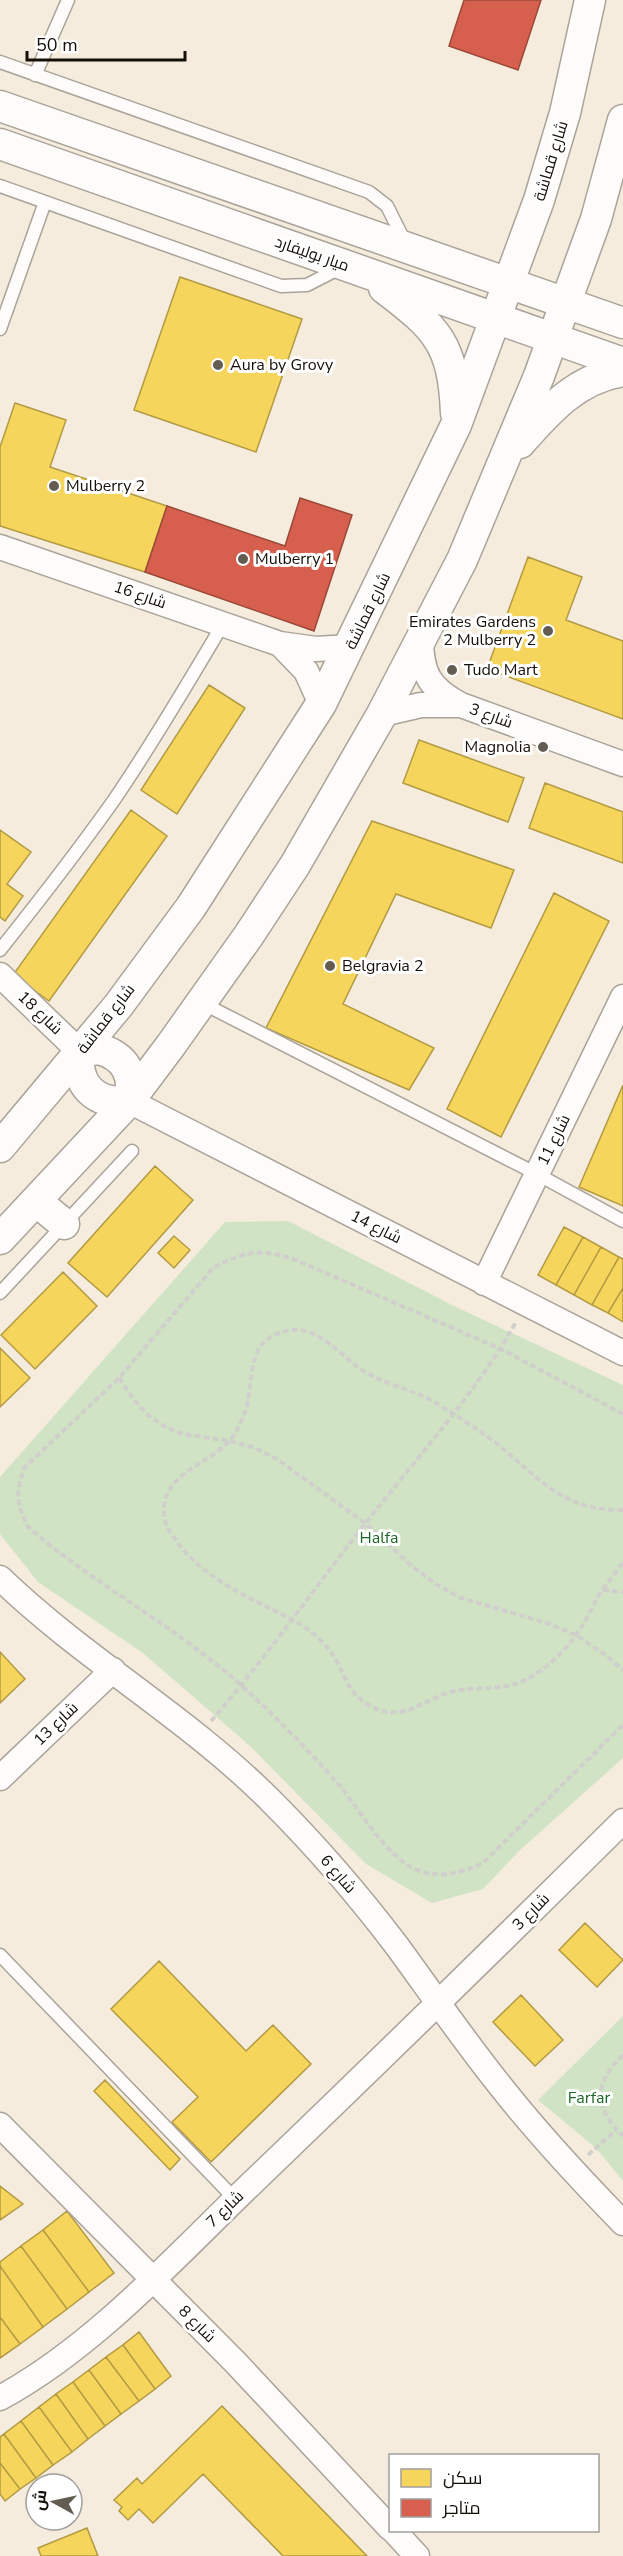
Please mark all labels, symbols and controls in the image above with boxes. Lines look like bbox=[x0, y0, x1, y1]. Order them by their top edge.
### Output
scale bar bbox=[27, 24, 184, 62]
text: 50 m bbox=[36, 33, 78, 57]
street label: شارع قماشة bbox=[528, 118, 574, 204]
street label: ميار بوليفارد bbox=[272, 231, 352, 277]
place label: Aura by Grovy bbox=[230, 354, 334, 376]
marker: Aura by Grovy bbox=[211, 358, 225, 372]
place label: Mulberry 2 bbox=[66, 475, 145, 497]
marker: Mulberry 2 bbox=[47, 479, 61, 493]
place label: Mulberry 1 bbox=[255, 548, 334, 570]
marker: Mulberry 1 bbox=[236, 552, 250, 566]
street label: شارع قماشة bbox=[340, 569, 396, 653]
street label: شارع 16 bbox=[111, 576, 169, 614]
place label: Emirates Gardens 2 Mulberry 2 bbox=[409, 611, 536, 651]
marker: Emirates Gardens 2 Mulberry 2 bbox=[541, 624, 555, 638]
place label: Tudo Mart bbox=[464, 659, 538, 681]
marker: Tudo Mart bbox=[445, 663, 459, 677]
street label: شارع 3 bbox=[466, 698, 516, 734]
place label: Magnolia bbox=[465, 736, 531, 758]
marker: Magnolia bbox=[536, 740, 550, 754]
place label: Belgravia 2 bbox=[342, 955, 424, 977]
marker: Belgravia 2 bbox=[323, 959, 337, 973]
street label: شارع قماشة bbox=[72, 980, 140, 1058]
street label: شارع 18 bbox=[13, 986, 67, 1040]
street label: شارع 11 bbox=[532, 1111, 576, 1169]
street label: شارع 14 bbox=[347, 1205, 405, 1249]
park label: Halfa bbox=[359, 1527, 399, 1549]
street label: شارع 13 bbox=[29, 1697, 83, 1751]
street label: شارع 6 bbox=[315, 1850, 361, 1898]
street label: شارع 3 bbox=[507, 1888, 555, 1936]
park label: Farfar bbox=[568, 2087, 611, 2109]
street label: شارع 7 bbox=[201, 2186, 249, 2232]
street label: شارع 8 bbox=[173, 2300, 221, 2348]
legend bbox=[389, 2454, 599, 2532]
text: سكن bbox=[443, 2466, 482, 2490]
north arrow bbox=[24, 2472, 84, 2532]
text: ش bbox=[28, 2488, 52, 2512]
text: متاجر bbox=[442, 2496, 481, 2520]

